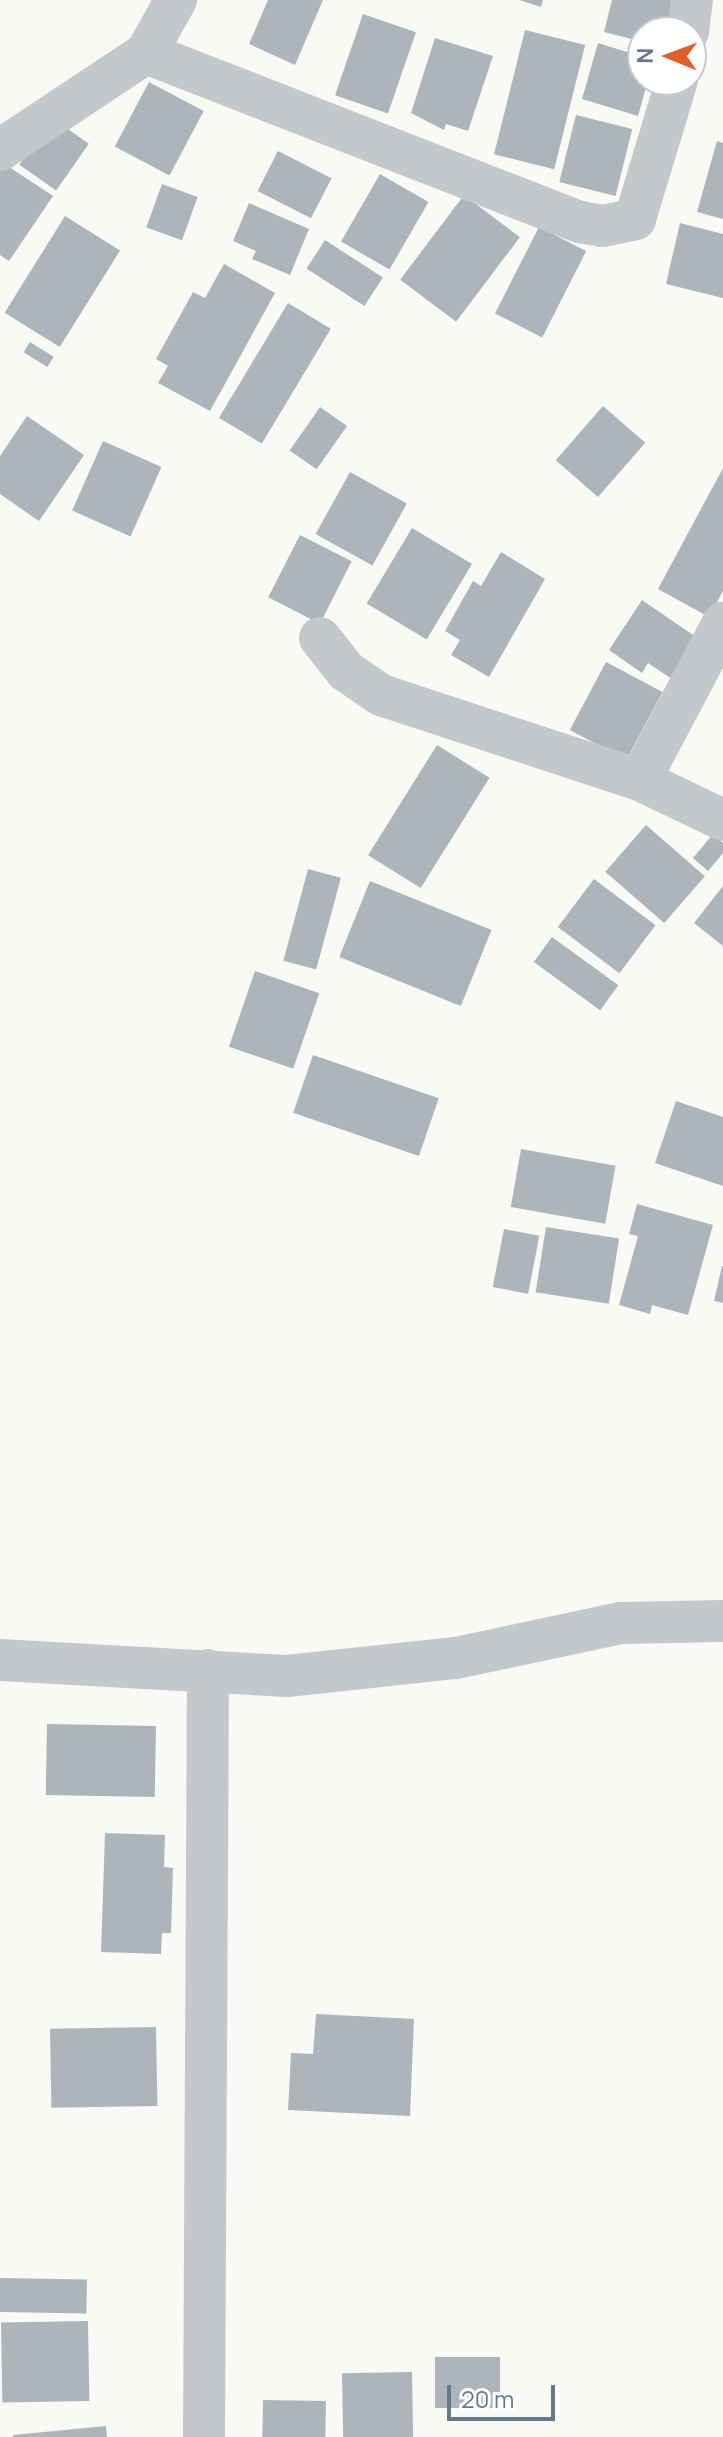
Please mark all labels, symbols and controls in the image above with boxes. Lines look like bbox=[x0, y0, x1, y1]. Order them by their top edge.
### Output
north arrow bbox=[627, 16, 707, 96]
text: N bbox=[630, 47, 660, 64]
scale bar bbox=[451, 2369, 559, 2419]
text: 20 m bbox=[461, 2382, 514, 2415]

